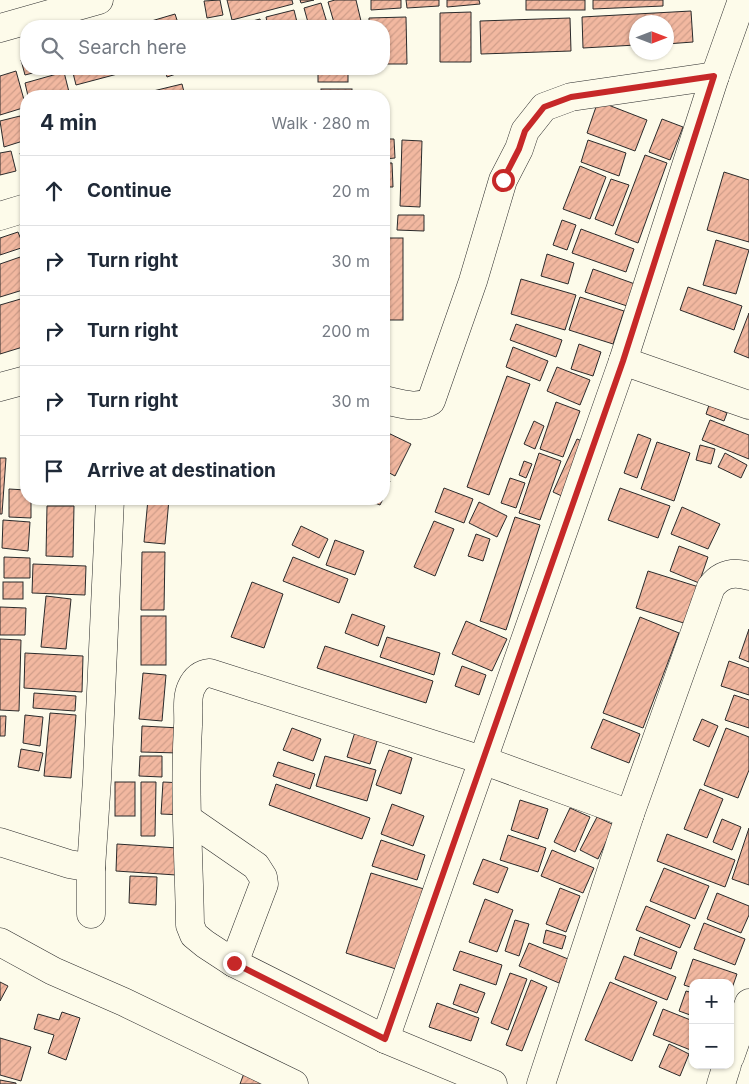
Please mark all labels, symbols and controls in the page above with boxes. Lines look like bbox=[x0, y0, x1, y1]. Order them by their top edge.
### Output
north arrow bbox=[629, 15, 674, 60]
search box bbox=[20, 20, 390, 75]
icon: search bbox=[38, 34, 66, 62]
text: Search here bbox=[78, 36, 187, 59]
text: 4 min bbox=[40, 110, 97, 135]
text: Walk · 280 m bbox=[272, 113, 370, 133]
route start bbox=[492, 169, 515, 192]
icon: ahead bbox=[40, 177, 68, 205]
text: Continue bbox=[87, 179, 172, 202]
text: 20 m bbox=[332, 181, 370, 201]
icon: right bbox=[40, 247, 68, 275]
text: Turn right bbox=[87, 249, 178, 272]
text: 30 m bbox=[332, 251, 370, 271]
icon: right bbox=[40, 317, 68, 345]
text: Turn right bbox=[87, 319, 178, 342]
text: 200 m bbox=[322, 321, 370, 341]
icon: right bbox=[40, 387, 68, 415]
text: Turn right bbox=[87, 389, 178, 412]
text: 30 m bbox=[332, 391, 370, 411]
icon: arrive bbox=[40, 457, 68, 485]
text: Arrive at destination bbox=[87, 459, 276, 482]
route end bbox=[223, 952, 246, 975]
map controls bbox=[689, 979, 734, 1069]
button: + bbox=[689, 979, 734, 1024]
button: − bbox=[689, 1024, 734, 1069]

